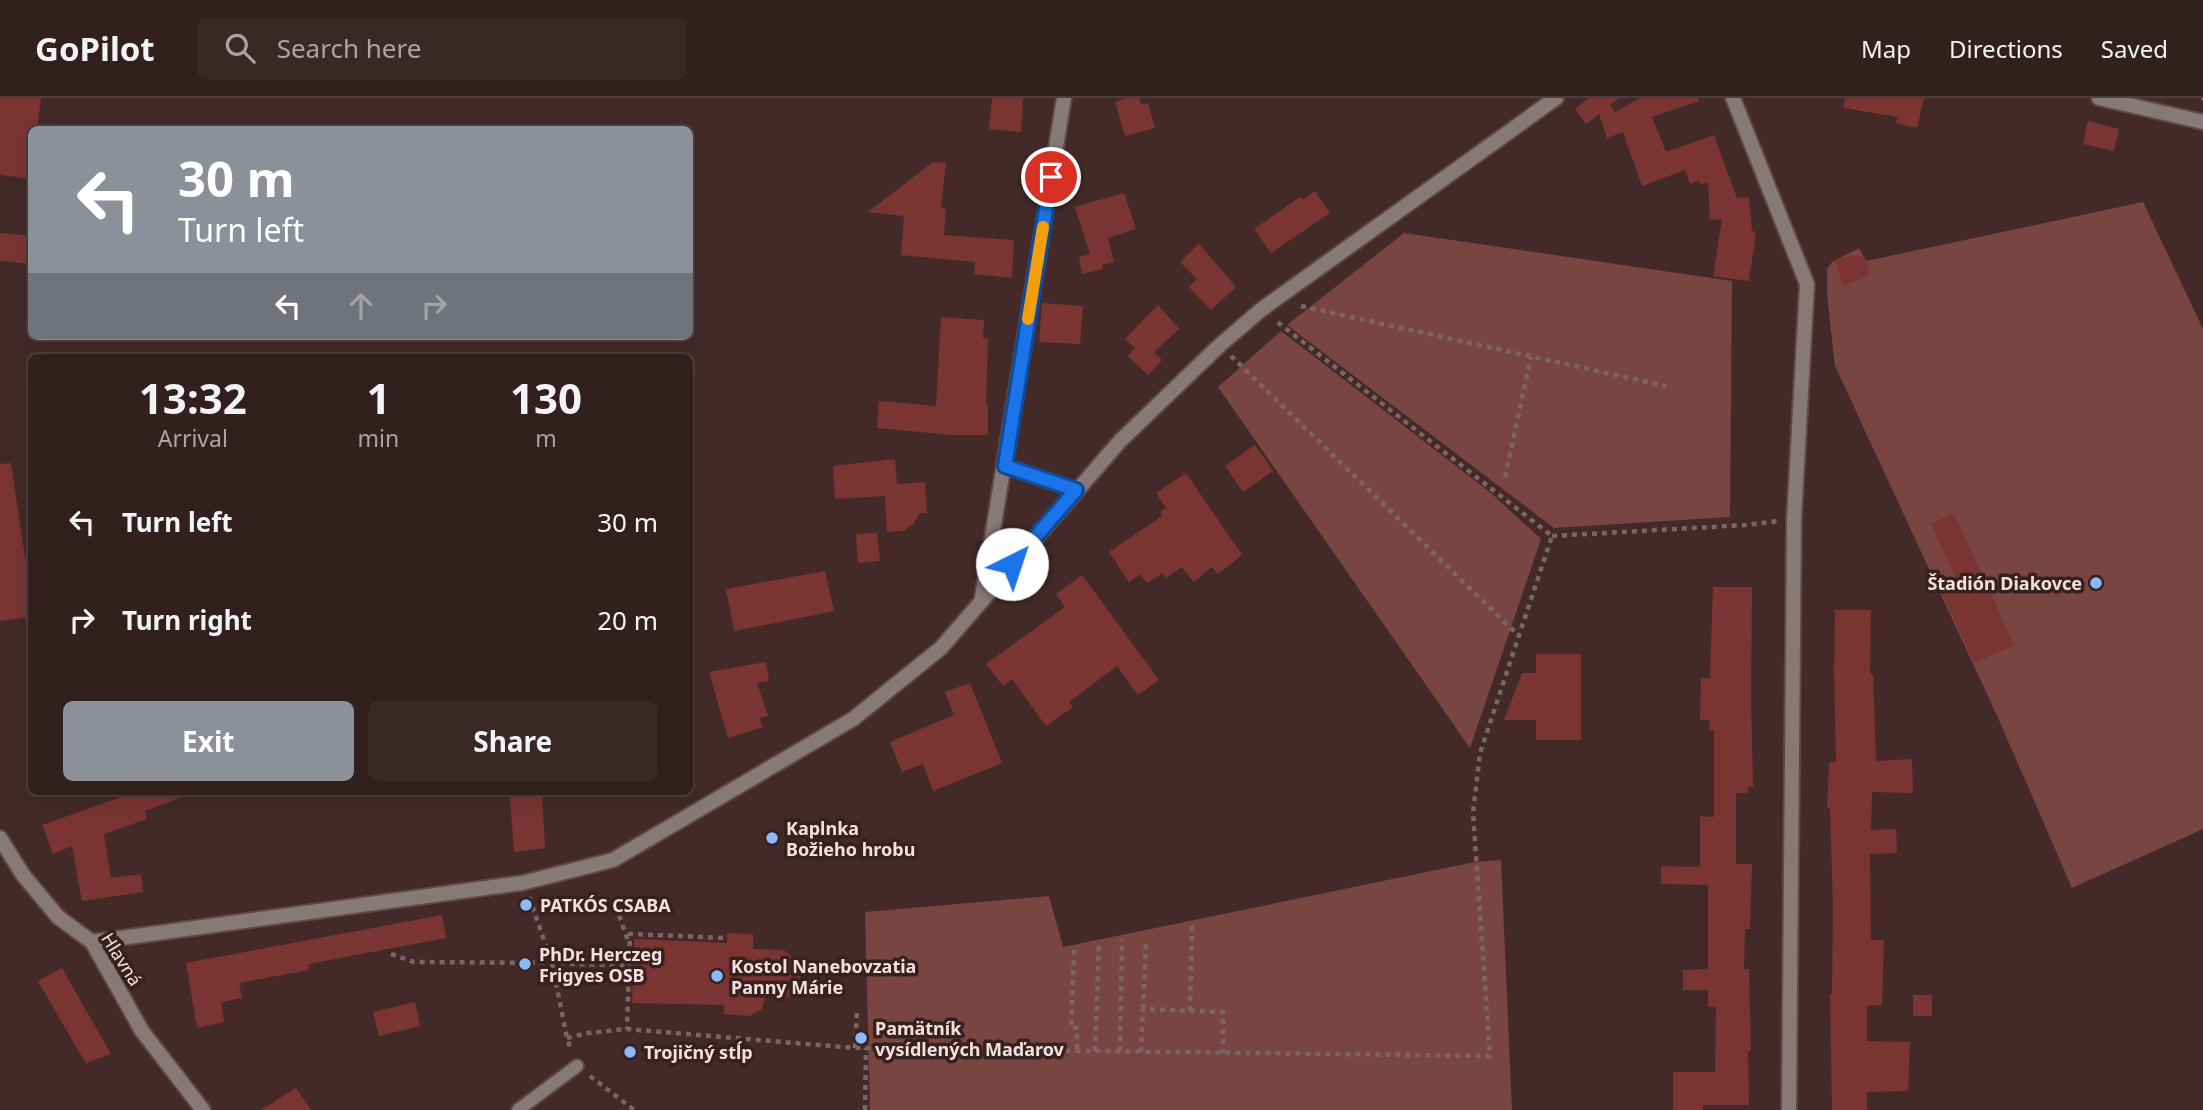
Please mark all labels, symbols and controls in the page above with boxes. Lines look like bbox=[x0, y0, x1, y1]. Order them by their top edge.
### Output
search box bbox=[197, 17, 687, 80]
text: GoPilot bbox=[35, 26, 155, 71]
icon: search bbox=[221, 29, 259, 67]
text: Search here bbox=[277, 30, 421, 66]
text: Map bbox=[1861, 32, 1911, 65]
text: Directions bbox=[1949, 32, 2063, 65]
text: Saved bbox=[2101, 32, 2168, 65]
text: 30 m bbox=[178, 145, 295, 211]
pin bbox=[1021, 147, 1081, 207]
icon: left bbox=[63, 154, 154, 245]
icon: arrive bbox=[1032, 158, 1070, 196]
text: Turn left bbox=[178, 208, 304, 251]
icon: left bbox=[269, 287, 307, 325]
icon: ahead bbox=[342, 287, 380, 325]
icon: right bbox=[415, 287, 453, 325]
text: 13:32 bbox=[139, 369, 247, 426]
text: 1 bbox=[366, 369, 390, 426]
text: 130 bbox=[510, 369, 582, 426]
text: Arrival bbox=[158, 422, 228, 454]
text: min bbox=[358, 422, 399, 454]
text: m bbox=[535, 422, 557, 454]
icon: left bbox=[63, 503, 101, 541]
text: Turn left bbox=[122, 504, 233, 540]
text: 30 m bbox=[597, 504, 658, 540]
position arrow bbox=[975, 527, 1049, 601]
place label: Štadión Diakovce bbox=[1927, 571, 2082, 595]
marker: Štadión Diakovce bbox=[2088, 575, 2104, 591]
icon: right bbox=[63, 601, 101, 639]
text: Turn right bbox=[122, 602, 252, 638]
text: 20 m bbox=[597, 602, 658, 638]
button: Exit bbox=[63, 701, 354, 781]
button: Share bbox=[368, 701, 658, 781]
place label: Kaplnka Božieho hrobu bbox=[786, 816, 915, 861]
marker: Kaplnka Božieho hrobu bbox=[764, 830, 780, 846]
place label: PATKÓS CSABA bbox=[540, 893, 671, 917]
marker: PATKÓS CSABA bbox=[518, 897, 534, 913]
street label: Hlavná bbox=[96, 928, 148, 990]
place label: PhDr. Herczeg Frigyes OSB bbox=[539, 942, 662, 987]
place label: Kostol Nanebovzatia Panny Márie bbox=[731, 954, 916, 999]
marker: PhDr. Herczeg Frigyes OSB bbox=[517, 956, 533, 972]
marker: Kostol Nanebovzatia Panny Márie bbox=[709, 968, 725, 984]
place label: Pamätník vysídlených Maďarov bbox=[875, 1016, 1065, 1061]
marker: Pamätník vysídlených Maďarov bbox=[853, 1030, 869, 1046]
place label: Trojičný stĺp bbox=[644, 1040, 753, 1064]
marker: Trojičný stĺp bbox=[622, 1044, 638, 1060]

